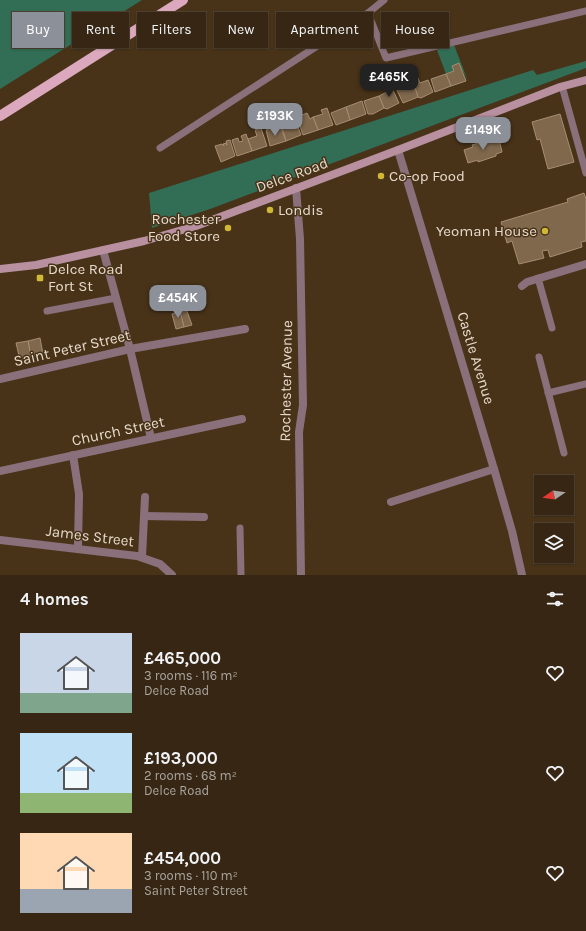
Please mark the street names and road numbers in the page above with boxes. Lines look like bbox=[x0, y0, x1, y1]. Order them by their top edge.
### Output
street label: Delce Road bbox=[254, 154, 330, 196]
street label: Castle Avenue bbox=[453, 310, 499, 406]
street label: Rochester Avenue bbox=[276, 320, 296, 442]
street label: Saint Peter Street bbox=[12, 326, 133, 370]
street label: Church Street bbox=[70, 412, 166, 450]
street label: James Street bbox=[45, 522, 135, 550]

